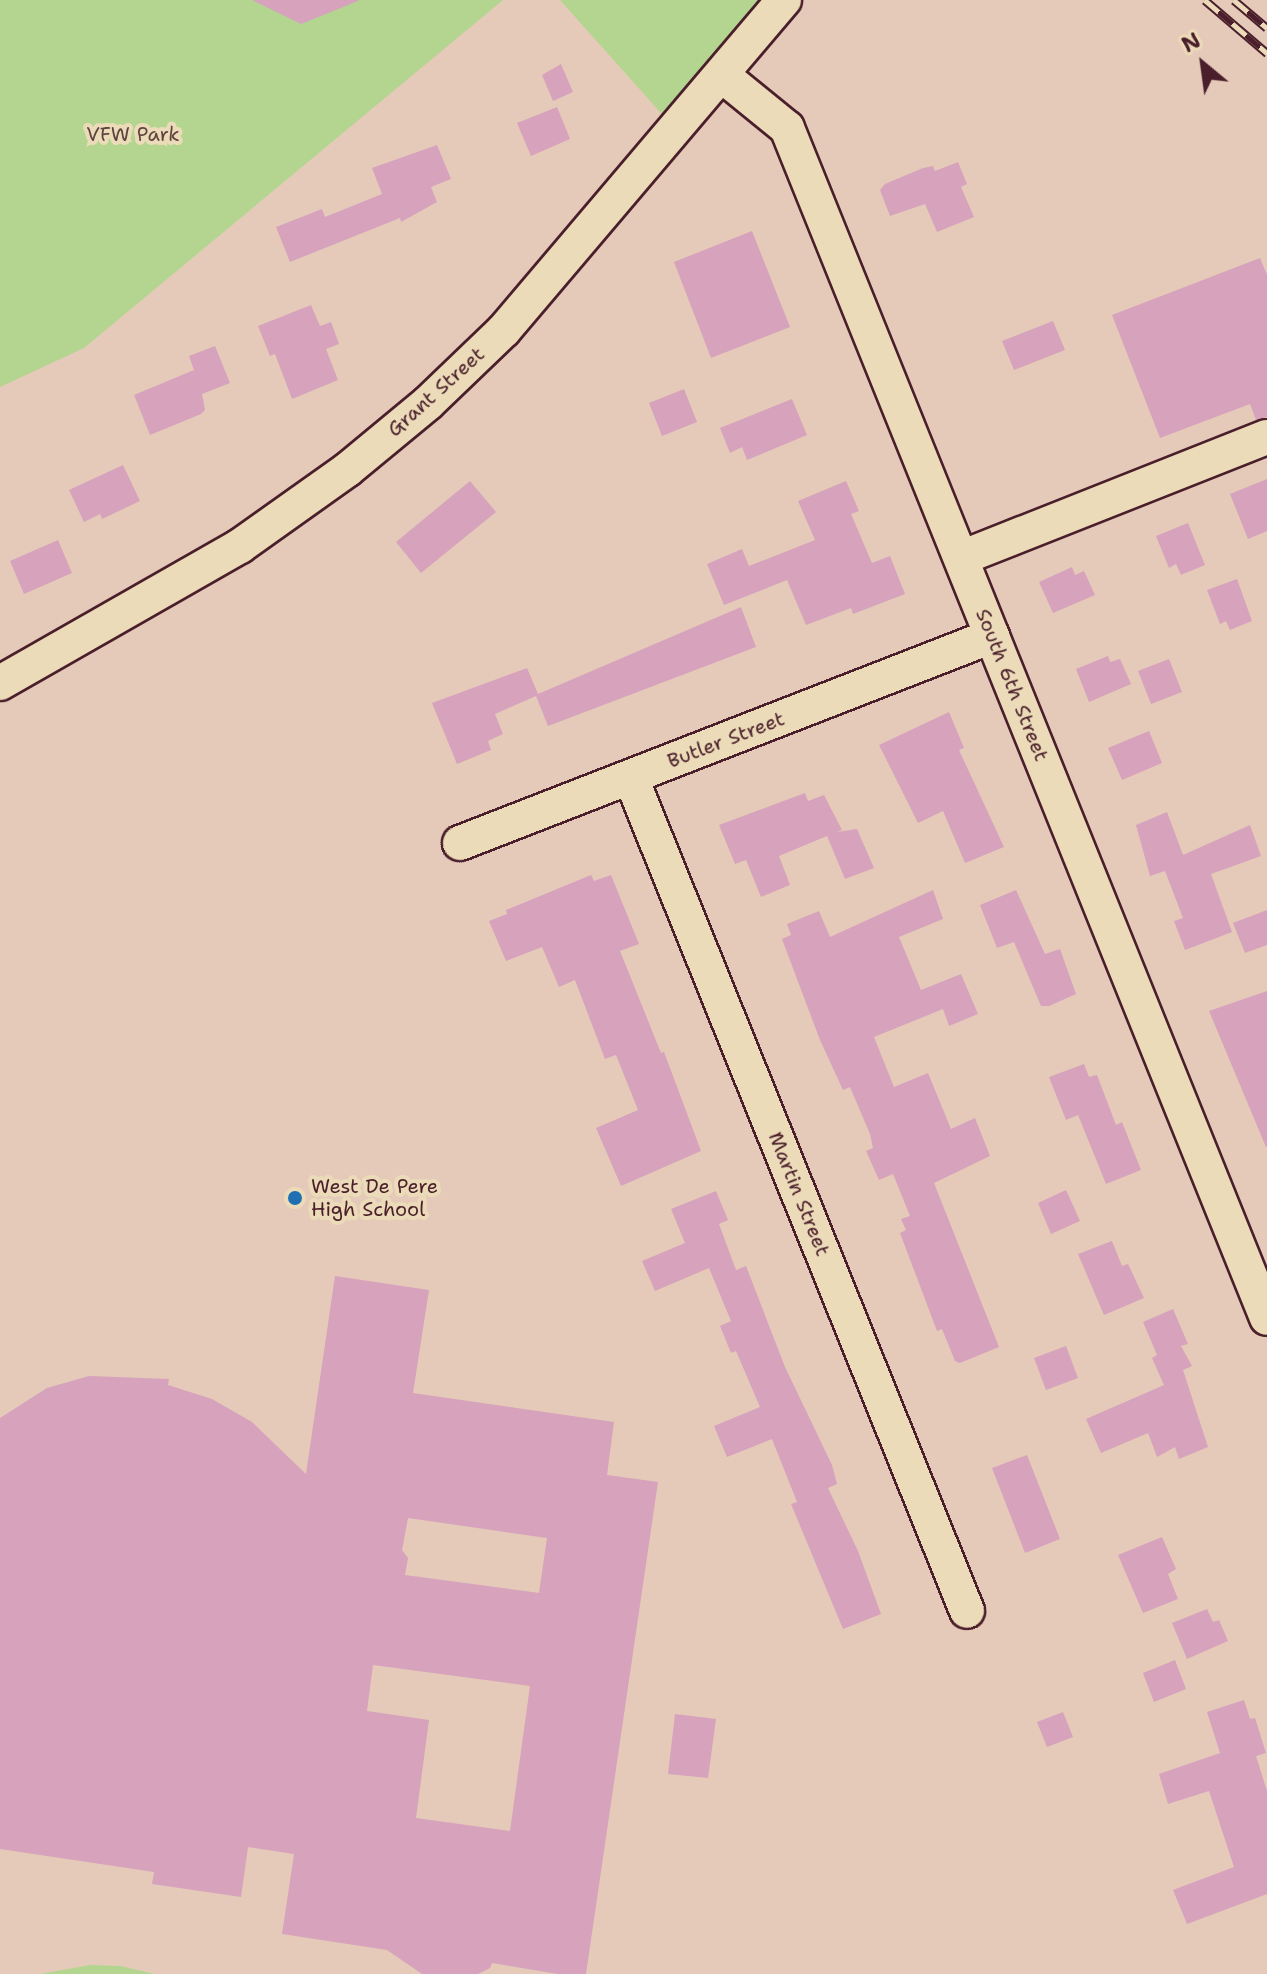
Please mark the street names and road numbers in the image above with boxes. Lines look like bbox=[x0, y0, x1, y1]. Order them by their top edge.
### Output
street label: Grant Street bbox=[383, 342, 489, 442]
street label: South 6th Street bbox=[970, 605, 1054, 765]
street label: Butler Street bbox=[664, 707, 788, 773]
street label: Martin Street bbox=[763, 1128, 835, 1260]

